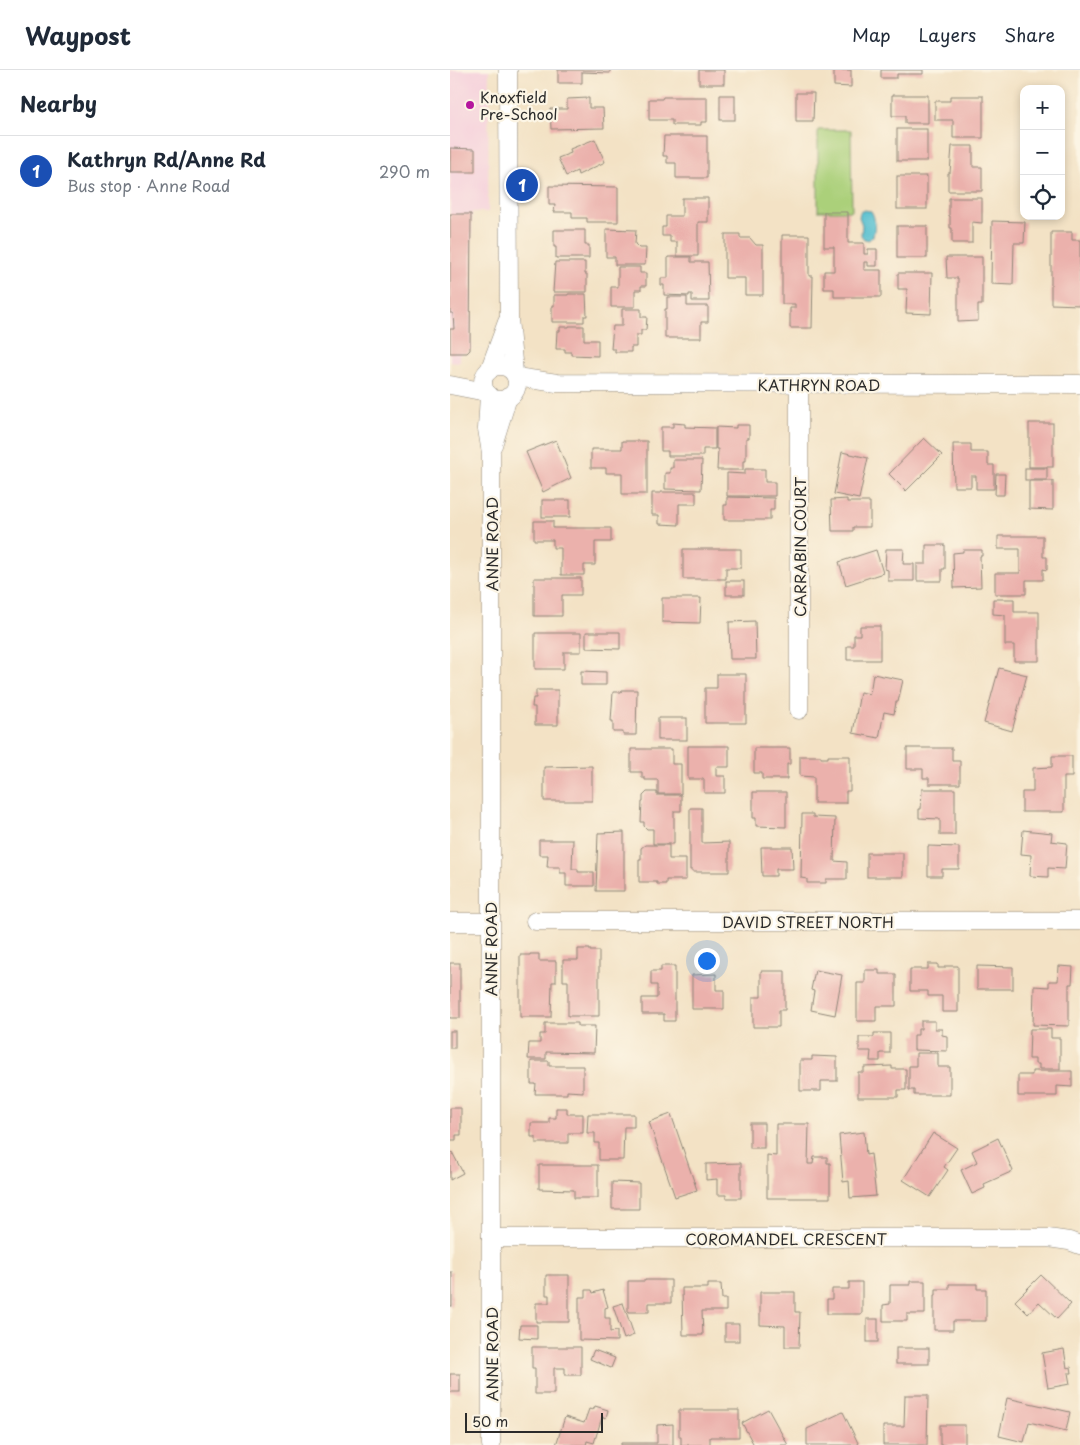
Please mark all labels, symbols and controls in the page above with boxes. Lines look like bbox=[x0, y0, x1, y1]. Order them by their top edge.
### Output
text: Waypost bbox=[25, 17, 131, 53]
text: Map bbox=[852, 21, 891, 48]
text: Layers bbox=[919, 21, 976, 48]
text: Share bbox=[1004, 21, 1055, 48]
place label: Knoxfield Pre-School bbox=[480, 85, 558, 125]
map controls bbox=[1020, 85, 1065, 220]
button: + bbox=[1020, 85, 1065, 130]
text: Nearby bbox=[20, 87, 97, 119]
marker: Knoxfield Pre-School bbox=[464, 99, 476, 111]
button: − bbox=[1020, 130, 1065, 175]
text: Kathryn Rd/Anne Rd bbox=[67, 145, 266, 173]
text: 1 bbox=[32, 159, 40, 183]
text: 290 m bbox=[379, 159, 430, 183]
pin: 1 bbox=[506, 166, 538, 204]
text: Bus stop · Anne Road bbox=[67, 173, 230, 197]
button: locate bbox=[1020, 175, 1065, 220]
street label: KATHRYN ROAD bbox=[758, 373, 880, 396]
street label: CARRABIN COURT bbox=[788, 476, 811, 617]
street label: ANNE ROAD bbox=[480, 497, 503, 591]
street label: ANNE ROAD bbox=[479, 902, 502, 996]
street label: DAVID STREET NORTH bbox=[722, 910, 894, 933]
your location bbox=[694, 948, 720, 974]
street label: COROMANDEL CRESCENT bbox=[685, 1227, 887, 1250]
street label: ANNE ROAD bbox=[480, 1307, 503, 1401]
scale bar bbox=[465, 1410, 602, 1433]
text: 50 m bbox=[472, 1411, 508, 1432]

